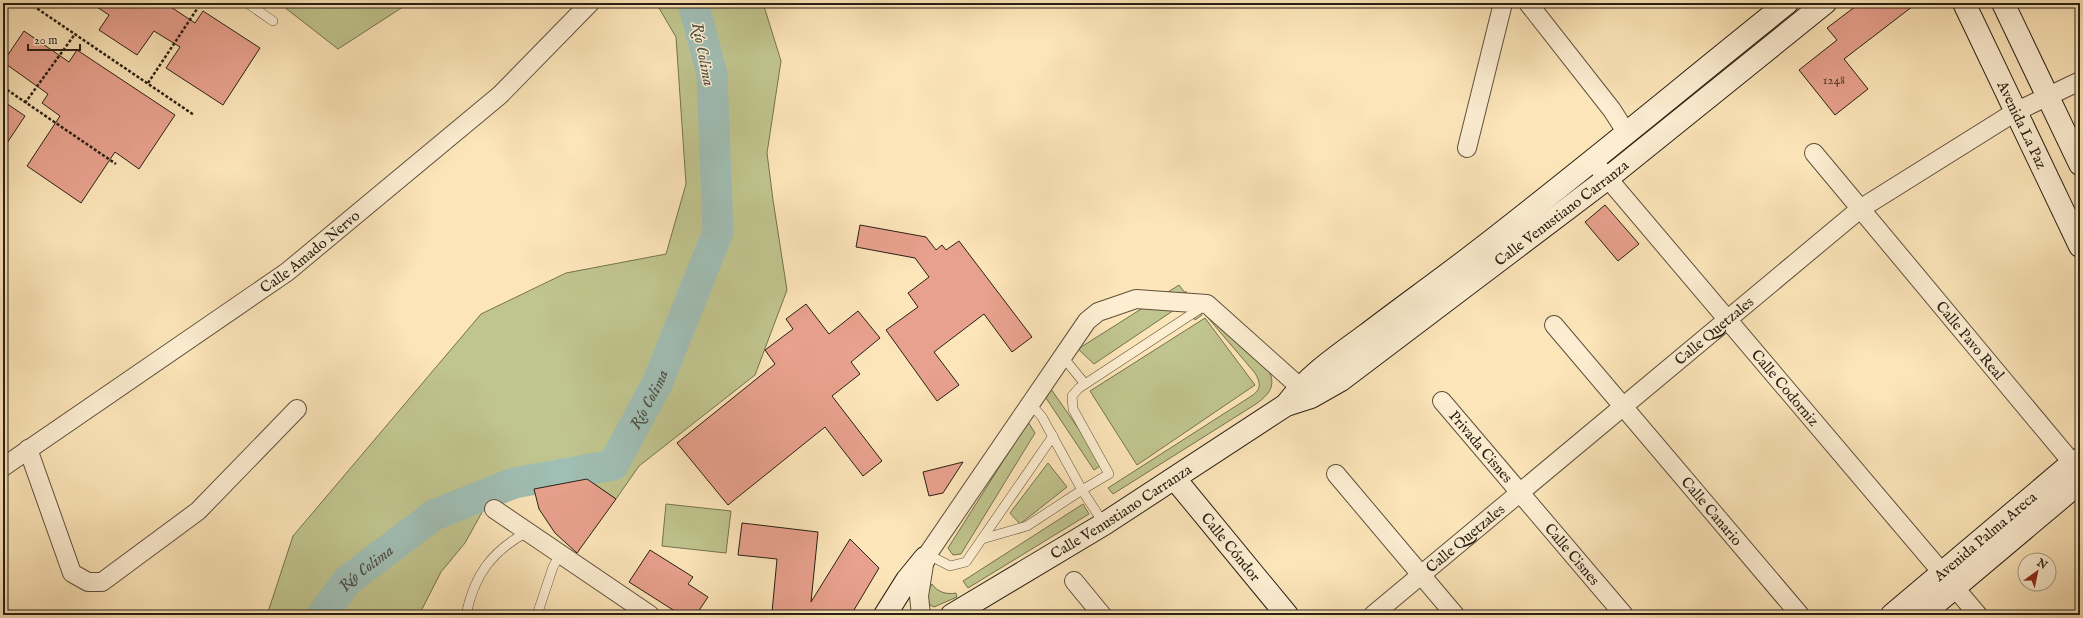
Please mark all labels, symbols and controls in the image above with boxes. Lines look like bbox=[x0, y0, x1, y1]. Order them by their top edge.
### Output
water label: Río Colima bbox=[686, 21, 718, 88]
scale bar bbox=[28, 26, 80, 52]
text: 20 m bbox=[34, 33, 57, 48]
house number: 1248 bbox=[1823, 72, 1845, 89]
street label: Avenida La Paz bbox=[1992, 77, 2051, 172]
street label: Calle Venustiano Carranza bbox=[1491, 156, 1633, 270]
street label: Calle Amado Nervo bbox=[256, 206, 364, 298]
street label: Calle Quetzales bbox=[1671, 293, 1758, 370]
street label: Calle Pavo Real bbox=[1931, 297, 2009, 385]
street label: Calle Codorniz bbox=[1747, 346, 1823, 430]
water label: Río Colima bbox=[626, 367, 674, 433]
street label: Privada Cisnes bbox=[1444, 407, 1517, 487]
street label: Calle Venustiano Carranza bbox=[1047, 460, 1196, 564]
street label: Calle Canario bbox=[1677, 473, 1746, 550]
street label: Avenida Palma Areca bbox=[1929, 487, 2041, 586]
street label: Calle Quetzales bbox=[1422, 500, 1509, 577]
street label: Calle Cóndor bbox=[1197, 509, 1265, 586]
street label: Calle Cisnes bbox=[1540, 519, 1604, 589]
water label: Río Colima bbox=[335, 541, 398, 596]
north arrow bbox=[2017, 552, 2057, 592]
text: N bbox=[2033, 555, 2050, 573]

